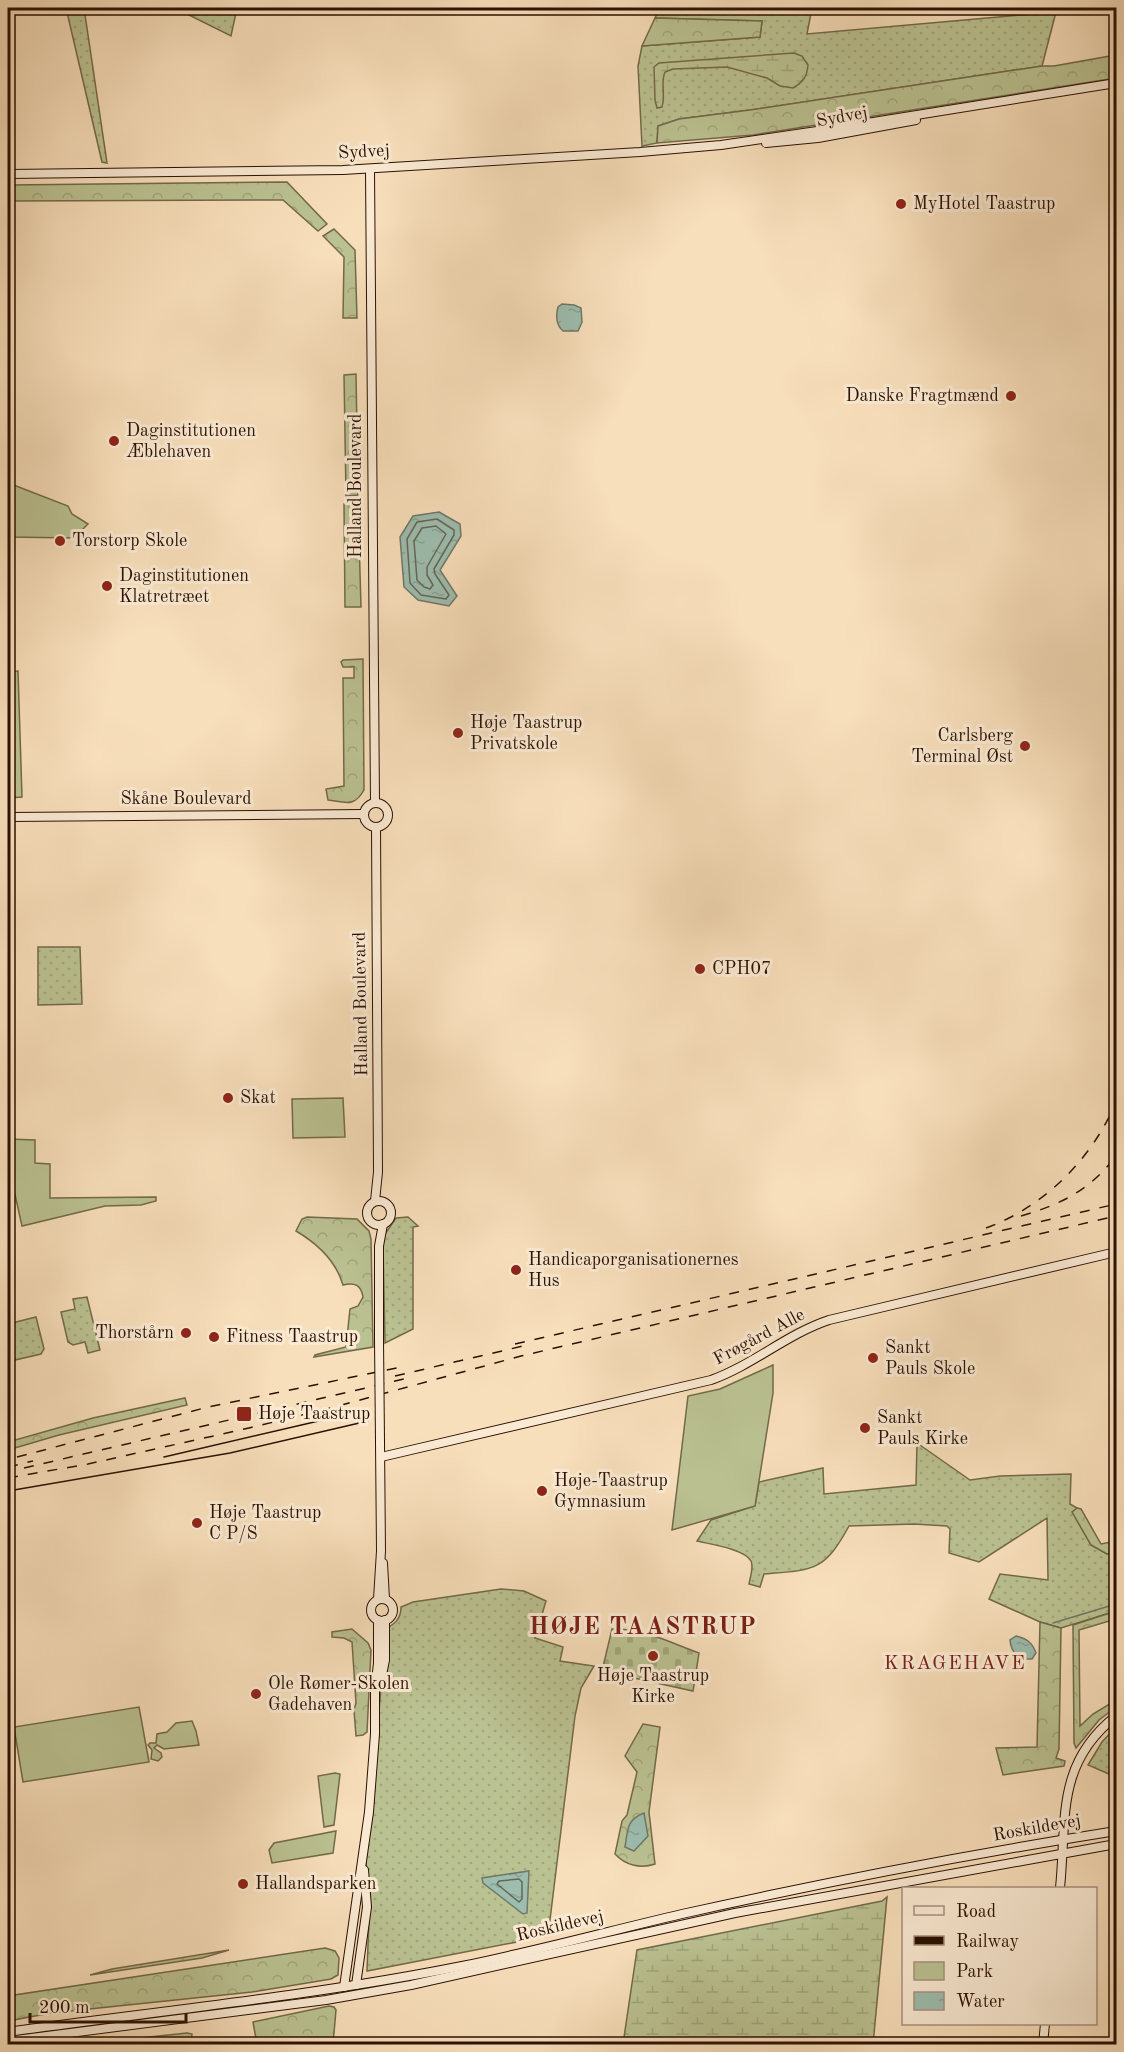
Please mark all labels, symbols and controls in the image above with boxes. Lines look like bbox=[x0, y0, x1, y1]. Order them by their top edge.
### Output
street label: Sydvej bbox=[815, 104, 869, 130]
street label: Sydvej bbox=[338, 142, 390, 162]
place label: MyHotel Taastrup bbox=[913, 195, 1055, 213]
marker: MyHotel Taastrup bbox=[894, 197, 908, 211]
place label: Danske Fragtmænd bbox=[845, 387, 999, 405]
marker: Danske Fragtmænd bbox=[1004, 389, 1018, 403]
street label: Halland Boulevard bbox=[347, 414, 365, 558]
place label: Daginstitutionen Æblehaven bbox=[126, 422, 256, 461]
marker: Daginstitutionen Æblehaven bbox=[107, 434, 121, 448]
place label: Torstorp Skole bbox=[72, 532, 187, 550]
marker: Torstorp Skole bbox=[53, 534, 67, 548]
place label: Daginstitutionen Klatretræet bbox=[119, 567, 249, 606]
marker: Daginstitutionen Klatretræet bbox=[100, 579, 114, 593]
place label: Høje Taastrup Privatskole bbox=[470, 714, 582, 753]
marker: Høje Taastrup Privatskole bbox=[451, 726, 465, 740]
place label: Carlsberg Terminal Øst bbox=[911, 727, 1013, 766]
marker: Carlsberg Terminal Øst bbox=[1018, 739, 1032, 753]
street label: Skåne Boulevard bbox=[120, 790, 252, 808]
street label: Halland Boulevard bbox=[351, 932, 371, 1076]
place label: CPH07 bbox=[712, 960, 771, 978]
marker: CPH07 bbox=[693, 962, 707, 976]
place label: Skat bbox=[240, 1089, 276, 1107]
marker: Skat bbox=[221, 1091, 235, 1105]
place label: Handicaporganisationernes Hus bbox=[528, 1251, 739, 1290]
marker: Handicaporganisationernes Hus bbox=[509, 1263, 523, 1277]
street label: Frøgård Alle bbox=[710, 1305, 808, 1369]
place label: Thorstårn bbox=[95, 1324, 174, 1342]
marker: Thorstårn bbox=[179, 1326, 193, 1340]
place label: Fitness Taastrup bbox=[226, 1328, 358, 1346]
marker: Fitness Taastrup bbox=[207, 1330, 221, 1344]
place label: Sankt Pauls Skole bbox=[885, 1339, 975, 1378]
marker: Sankt Pauls Skole bbox=[866, 1351, 880, 1365]
marker: Høje Taastrup bbox=[235, 1405, 253, 1423]
place label: Høje Taastrup bbox=[258, 1405, 370, 1423]
place label: Sankt Pauls Kirke bbox=[877, 1409, 968, 1448]
marker: Sankt Pauls Kirke bbox=[858, 1421, 872, 1435]
place label: Høje-Taastrup Gymnasium bbox=[554, 1472, 668, 1511]
marker: Høje-Taastrup Gymnasium bbox=[535, 1484, 549, 1498]
place label: Høje Taastrup C P/S bbox=[209, 1504, 321, 1543]
marker: Høje Taastrup C P/S bbox=[190, 1516, 204, 1530]
district label: HØJE TAASTRUP bbox=[529, 1616, 757, 1640]
marker: Høje Taastrup Kirke bbox=[646, 1649, 660, 1663]
district label: KRAGEHAVE bbox=[884, 1654, 1026, 1674]
place label: Høje Taastrup Kirke bbox=[597, 1667, 709, 1706]
place label: Ole Rømer-Skolen Gadehaven bbox=[268, 1675, 410, 1714]
marker: Ole Rømer-Skolen Gadehaven bbox=[249, 1687, 263, 1701]
street label: Roskildevej bbox=[992, 1811, 1082, 1845]
place label: Hallandsparken bbox=[255, 1875, 377, 1893]
marker: Hallandsparken bbox=[236, 1877, 250, 1891]
legend bbox=[902, 1887, 1097, 2025]
text: Road bbox=[956, 1903, 996, 1921]
street label: Roskildevej bbox=[515, 1907, 605, 1945]
text: Railway bbox=[956, 1933, 1019, 1951]
text: Park bbox=[956, 1963, 993, 1981]
scale bar bbox=[30, 1986, 186, 2024]
text: Water bbox=[956, 1993, 1005, 2011]
text: 200 m bbox=[39, 1999, 90, 2017]

